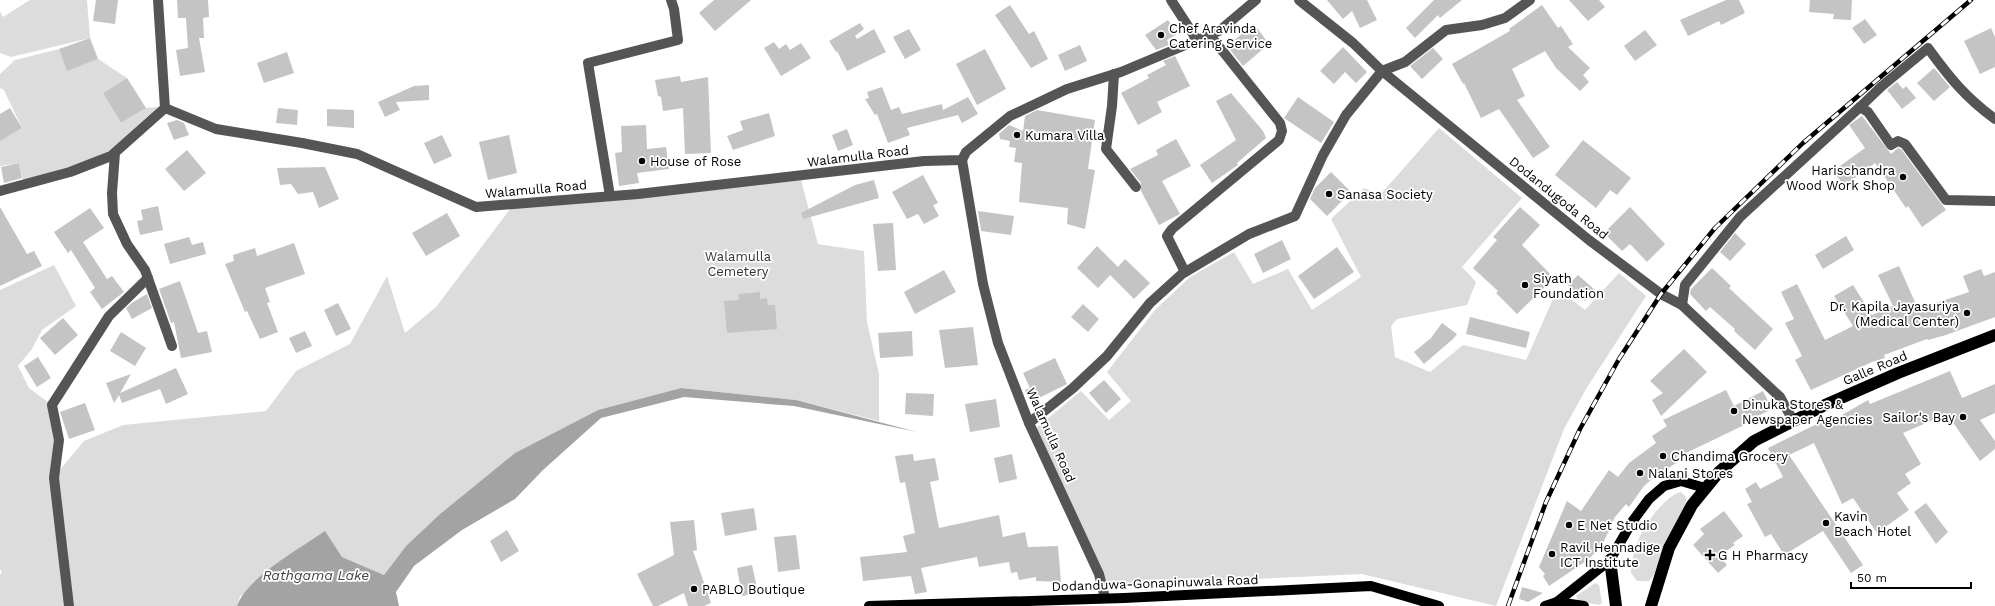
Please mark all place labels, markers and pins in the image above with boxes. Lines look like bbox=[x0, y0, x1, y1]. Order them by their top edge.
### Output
place label: Chef Aravinda Catering Service bbox=[1169, 21, 1272, 51]
marker: Chef Aravinda Catering Service bbox=[1156, 30, 1166, 40]
place label: Kumara Villa bbox=[1025, 128, 1105, 143]
marker: Kumara Villa bbox=[1012, 130, 1022, 140]
place label: House of Rose bbox=[650, 154, 741, 169]
marker: House of Rose bbox=[637, 156, 647, 166]
place label: Harischandra Wood Work Shop bbox=[1786, 163, 1896, 193]
marker: Harischandra Wood Work Shop bbox=[1898, 172, 1908, 182]
place label: Sanasa Society bbox=[1337, 187, 1433, 202]
marker: Sanasa Society bbox=[1324, 189, 1334, 199]
place label: Siyath Foundation bbox=[1533, 271, 1604, 301]
marker: Siyath Foundation bbox=[1520, 280, 1530, 290]
place label: Dr. Kapila Jayasuriya (Medical Center) bbox=[1830, 299, 1960, 329]
marker: Dr. Kapila Jayasuriya (Medical Center) bbox=[1962, 308, 1972, 318]
place label: Dinuka Stores & Newspaper Agencies bbox=[1742, 397, 1873, 427]
marker: Dinuka Stores & Newspaper Agencies bbox=[1729, 406, 1739, 416]
place label: Sailor's Bay bbox=[1883, 410, 1955, 425]
marker: Sailor's Bay bbox=[1958, 412, 1968, 422]
place label: Chandima Grocery bbox=[1671, 449, 1788, 464]
marker: Chandima Grocery bbox=[1658, 451, 1668, 461]
place label: Nalani Stores bbox=[1648, 466, 1733, 481]
marker: Nalani Stores bbox=[1635, 468, 1645, 478]
place label: Kavin Beach Hotel bbox=[1834, 509, 1911, 539]
place label: E Net Studio bbox=[1577, 518, 1658, 533]
marker: Kavin Beach Hotel bbox=[1821, 518, 1831, 528]
marker: E Net Studio bbox=[1564, 520, 1574, 530]
place label: Ravil Hennadige ICT Institute bbox=[1560, 540, 1660, 570]
place label: G H Pharmacy bbox=[1718, 548, 1808, 563]
marker: Ravil Hennadige ICT Institute bbox=[1547, 549, 1557, 559]
marker: G H Pharmacy bbox=[1705, 550, 1715, 560]
place label: PABLO Boutique bbox=[702, 582, 805, 597]
marker: PABLO Boutique bbox=[689, 584, 699, 594]

